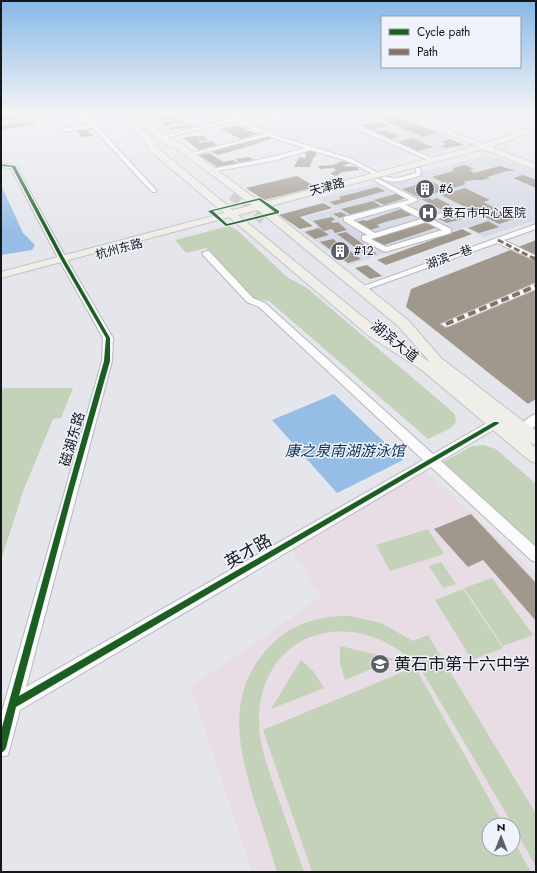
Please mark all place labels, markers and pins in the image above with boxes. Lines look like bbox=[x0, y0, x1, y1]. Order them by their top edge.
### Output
building icon: #6 bbox=[414, 178, 436, 200]
place label: #6 bbox=[439, 180, 453, 198]
hospital icon: 黄石市中心医院 bbox=[417, 202, 439, 224]
place label: 黄石市中心医院 bbox=[442, 204, 526, 222]
building icon: #12 bbox=[329, 240, 351, 262]
place label: #12 bbox=[354, 242, 374, 260]
place label: 黄石市第十六中学 bbox=[394, 652, 530, 676]
school or university icon: 黄石市第十六中学 bbox=[369, 653, 391, 675]

